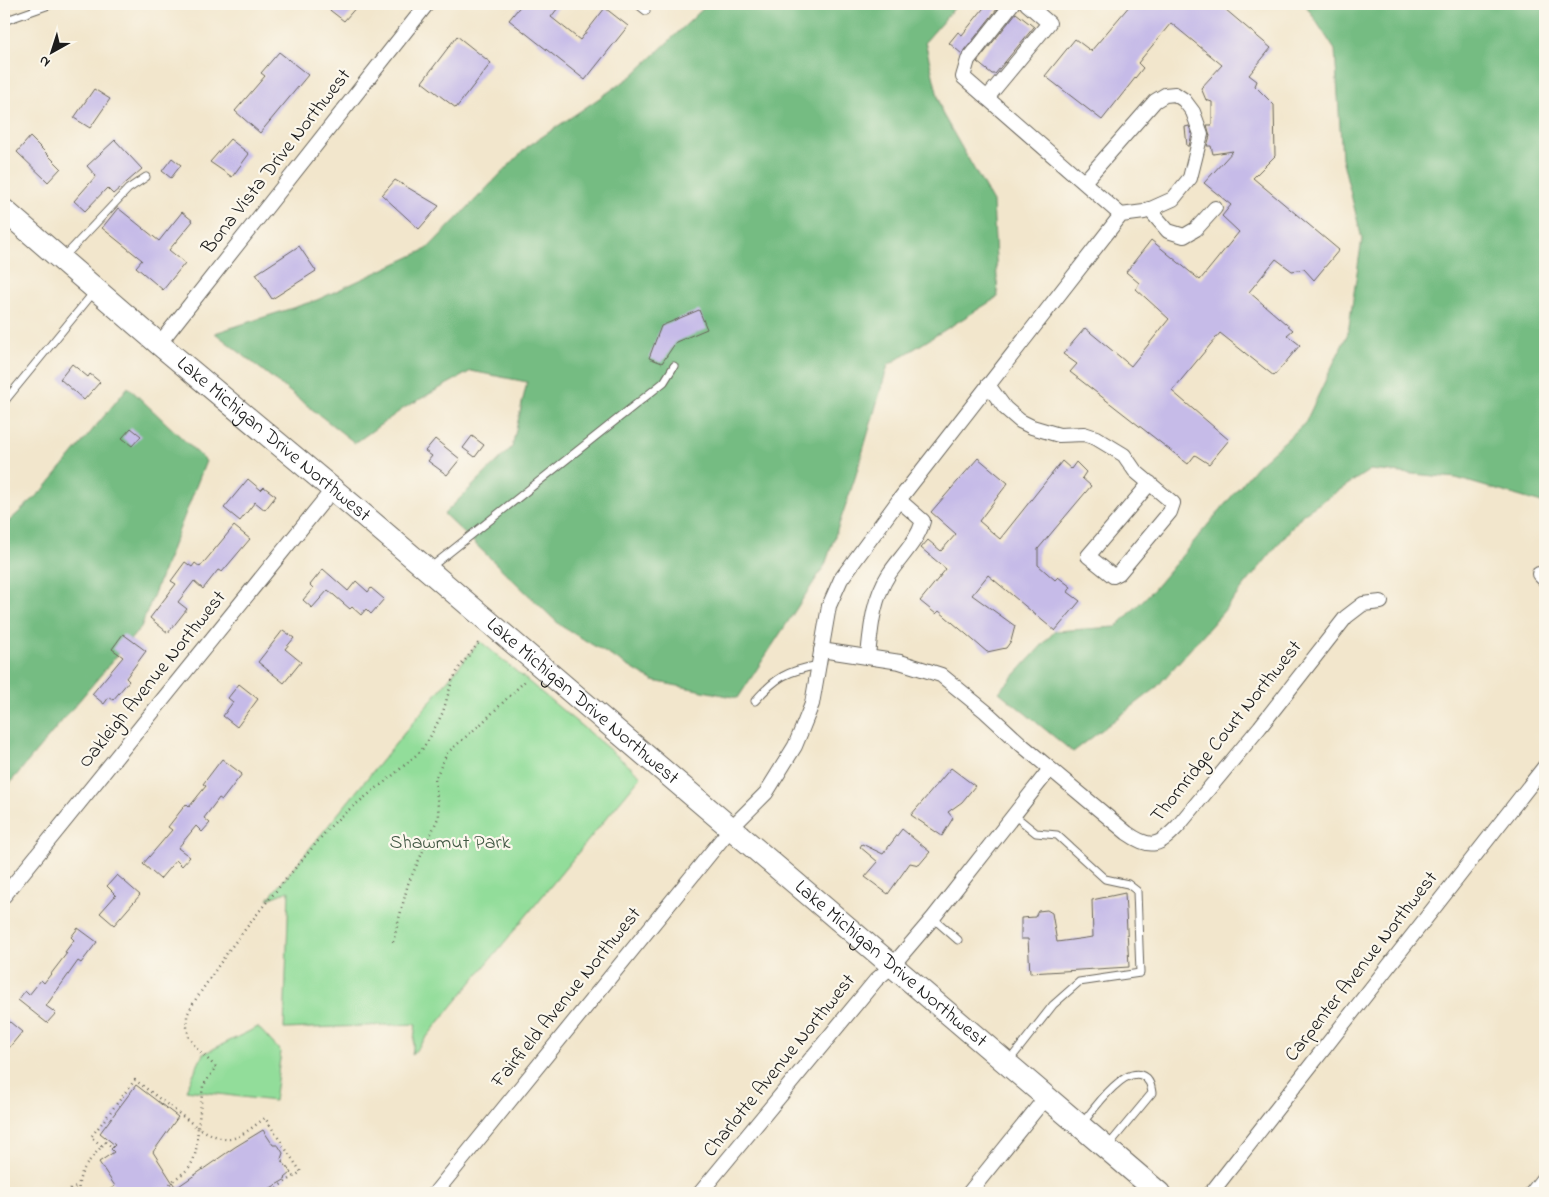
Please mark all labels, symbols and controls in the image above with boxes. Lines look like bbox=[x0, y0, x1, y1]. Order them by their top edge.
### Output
north arrow bbox=[28, 28, 78, 78]
text: N bbox=[34, 50, 55, 72]
street label: Bona Vista Drive Northwest bbox=[195, 63, 359, 262]
street label: Lake Michigan Drive Northwest bbox=[170, 350, 377, 530]
street label: Oakleigh Avenue Northwest bbox=[72, 585, 235, 776]
street label: Lake Michigan Drive Northwest bbox=[480, 611, 685, 792]
street label: Thornridge Court Northwest bbox=[1144, 634, 1311, 830]
park label: Shawmut Park bbox=[389, 829, 511, 858]
street label: Carpenter Avenue Northwest bbox=[1278, 865, 1446, 1068]
street label: Lake Michigan Drive Northwest bbox=[788, 874, 994, 1055]
street label: Fairfield Avenue Northwest bbox=[484, 901, 649, 1095]
street label: Charlotte Avenue Northwest bbox=[697, 968, 863, 1164]

